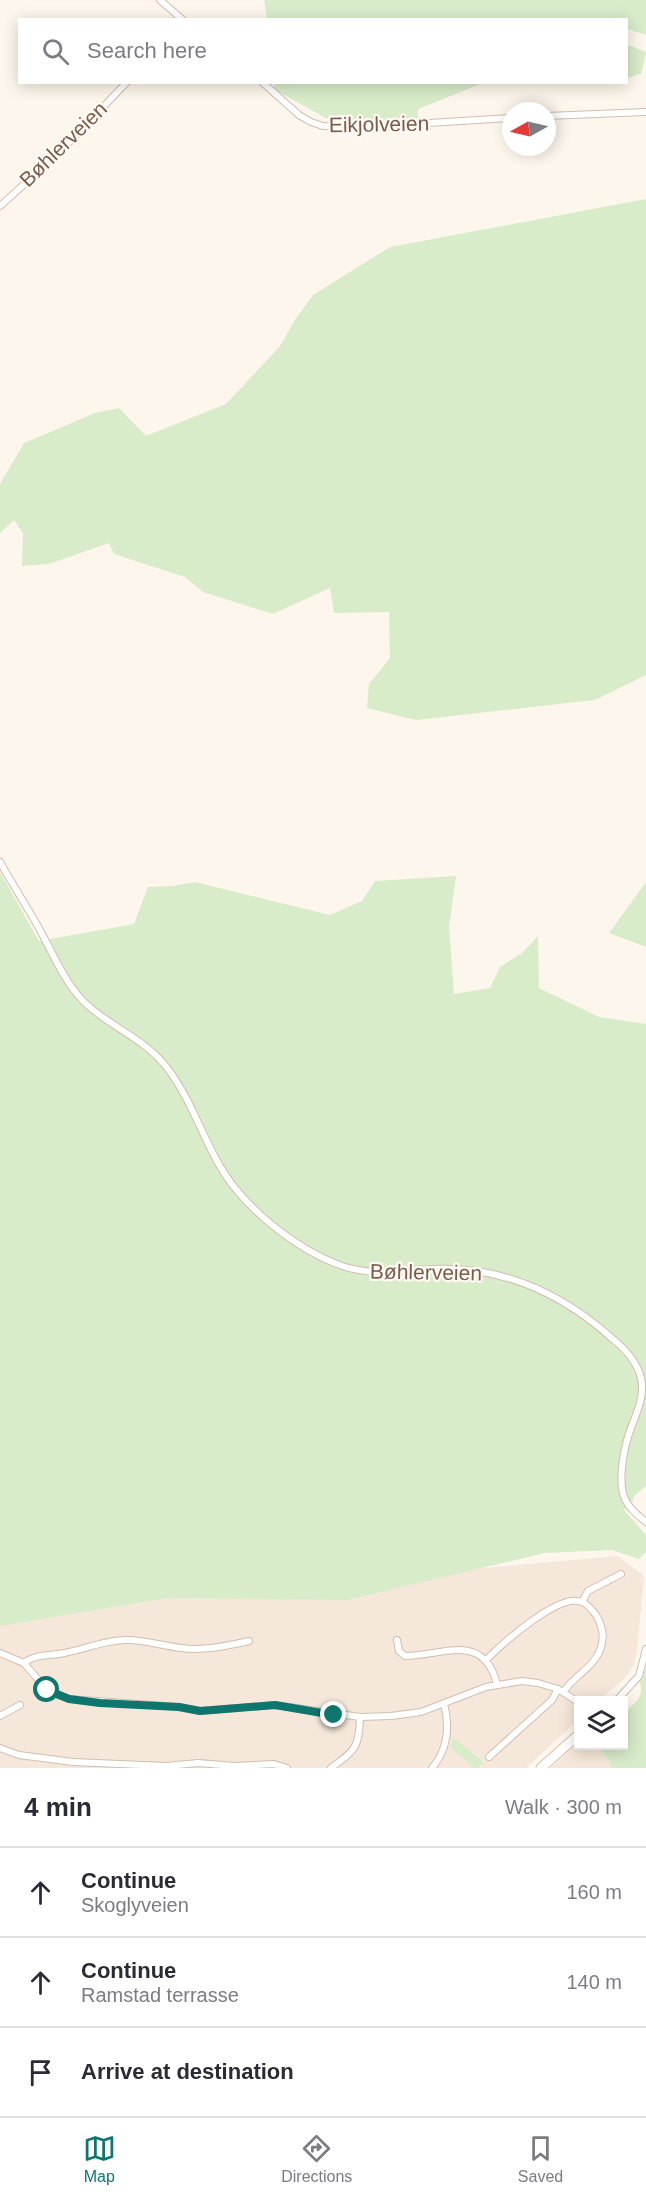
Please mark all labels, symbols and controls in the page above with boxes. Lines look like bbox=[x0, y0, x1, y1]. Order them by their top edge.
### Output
search box bbox=[18, 18, 628, 84]
icon: search bbox=[39, 35, 72, 68]
text: Search here bbox=[87, 38, 207, 63]
street label: Bøhlerveien bbox=[15, 97, 111, 191]
north arrow bbox=[502, 102, 556, 156]
street label: Eikjolveien bbox=[329, 112, 429, 136]
street label: Bøhlerveien bbox=[370, 1260, 482, 1284]
route start bbox=[33, 1676, 59, 1702]
map controls bbox=[574, 1696, 628, 1750]
button: layers bbox=[574, 1696, 628, 1750]
route end bbox=[320, 1701, 346, 1727]
text: 4 min bbox=[24, 1792, 92, 1822]
text: Walk · 300 m bbox=[505, 1796, 622, 1818]
text: Continue bbox=[81, 1868, 176, 1893]
icon: ahead bbox=[24, 1876, 57, 1909]
text: 160 m bbox=[566, 1881, 622, 1903]
text: Skoglyveien bbox=[81, 1894, 189, 1916]
text: Continue bbox=[81, 1958, 176, 1983]
icon: ahead bbox=[24, 1966, 57, 1999]
text: 140 m bbox=[566, 1971, 622, 1993]
text: Ramstad terrasse bbox=[81, 1984, 239, 2006]
icon: arrive bbox=[24, 2056, 57, 2089]
text: Arrive at destination bbox=[81, 2059, 294, 2084]
tab: Map bbox=[83, 2132, 116, 2186]
tab: Directions bbox=[281, 2132, 352, 2186]
tab: Saved bbox=[518, 2132, 563, 2186]

